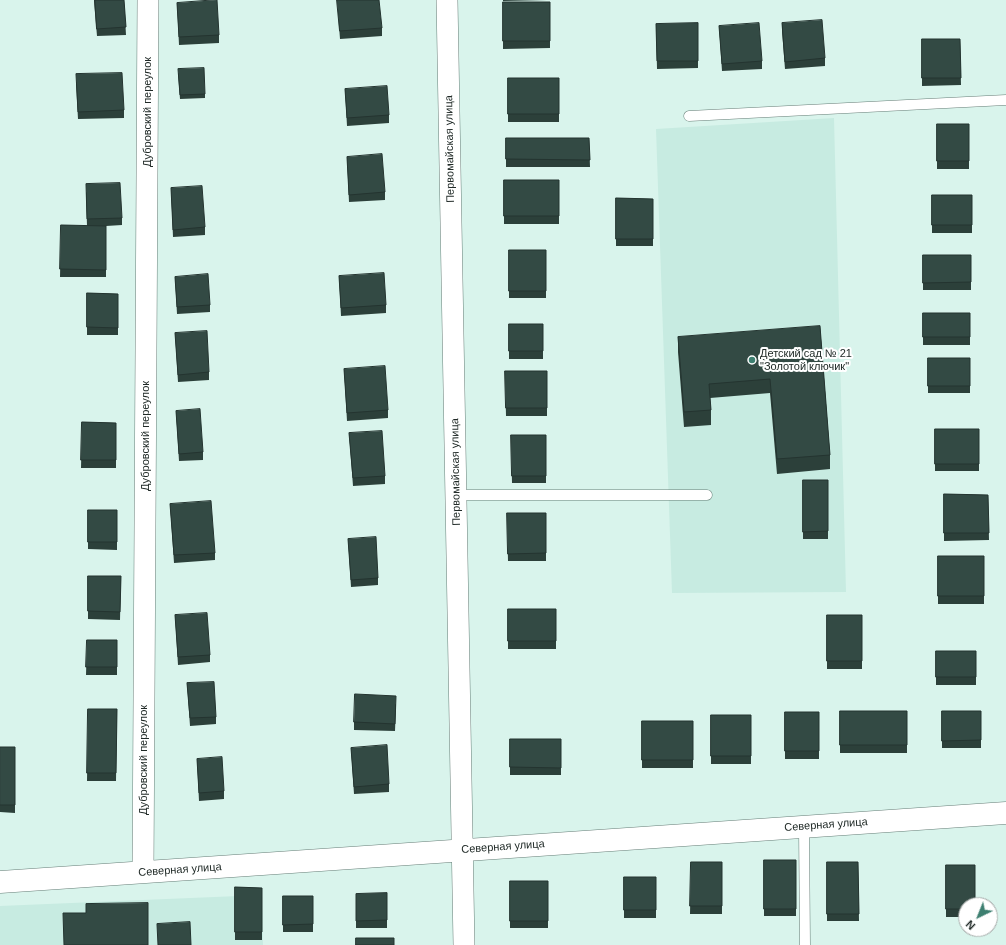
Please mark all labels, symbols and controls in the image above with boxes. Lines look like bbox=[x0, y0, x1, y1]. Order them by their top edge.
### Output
street label: Дубровский переулок bbox=[141, 57, 155, 167]
street label: Первомайская улица bbox=[442, 95, 458, 203]
place label: Детский сад № 21 "Золотой ключик" bbox=[760, 347, 852, 373]
marker: Детский сад № 21 "Золотой ключик" bbox=[747, 355, 757, 365]
street label: Дубровский переулок bbox=[139, 381, 153, 491]
street label: Первомайская улица bbox=[448, 418, 464, 526]
street label: Дубровский переулок bbox=[137, 705, 151, 815]
street label: Северная улица bbox=[784, 816, 868, 834]
street label: Северная улица bbox=[461, 838, 545, 856]
street label: Северная улица bbox=[138, 861, 222, 879]
north arrow bbox=[958, 897, 998, 937]
text: N bbox=[964, 918, 978, 932]

